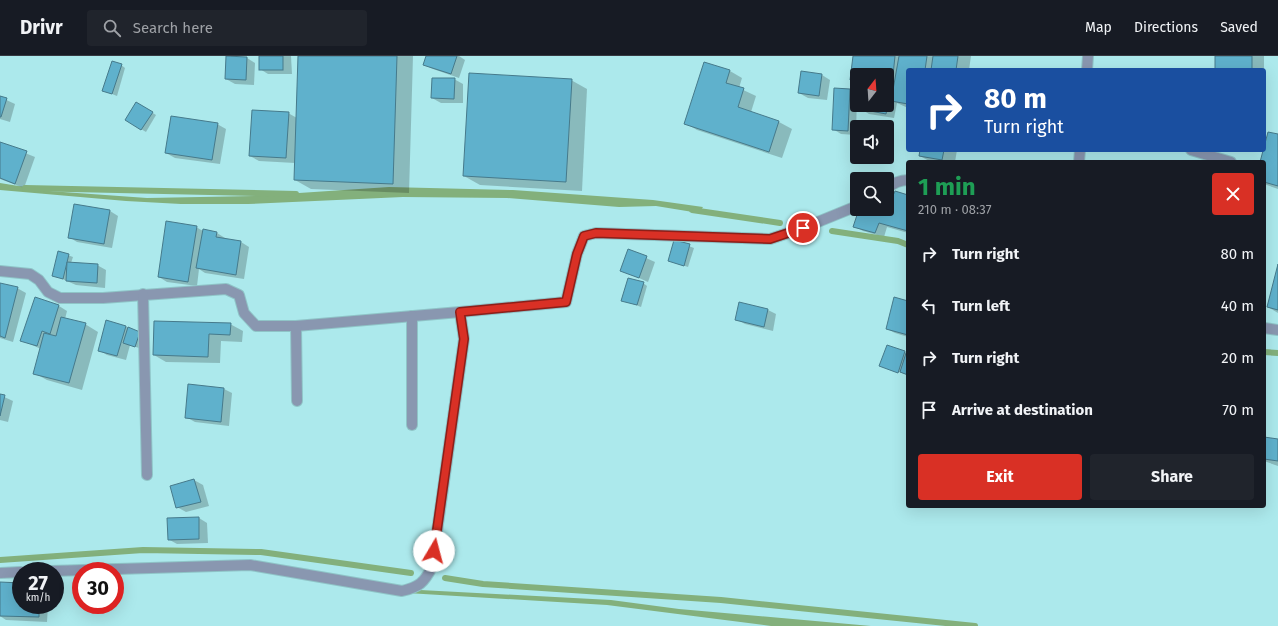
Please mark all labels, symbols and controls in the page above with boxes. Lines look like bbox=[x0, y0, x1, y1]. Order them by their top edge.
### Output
search box bbox=[87, 10, 367, 46]
text: Drivr bbox=[20, 16, 63, 39]
icon: search bbox=[101, 17, 123, 39]
text: Search here bbox=[133, 19, 213, 37]
text: Map bbox=[1085, 19, 1112, 36]
text: Directions bbox=[1134, 19, 1198, 36]
text: Saved bbox=[1220, 19, 1258, 36]
north arrow bbox=[850, 68, 894, 112]
map controls bbox=[850, 68, 894, 216]
text: 80 m bbox=[984, 82, 1047, 115]
icon: right bbox=[918, 84, 970, 136]
text: Turn right bbox=[984, 116, 1064, 138]
button: sound bbox=[850, 120, 894, 164]
button: search bbox=[850, 172, 894, 216]
text: 1 min bbox=[918, 173, 976, 201]
button: close bbox=[1212, 173, 1254, 215]
text: 210 m · 08:37 bbox=[918, 202, 991, 217]
pin bbox=[786, 211, 820, 245]
icon: arrive bbox=[792, 217, 814, 239]
icon: right bbox=[918, 243, 940, 265]
text: Turn right bbox=[952, 245, 1019, 263]
text: 80 m bbox=[1221, 245, 1254, 263]
icon: left bbox=[918, 295, 940, 317]
text: Turn left bbox=[952, 297, 1010, 315]
text: 40 m bbox=[1221, 297, 1254, 315]
icon: right bbox=[918, 347, 940, 369]
text: Turn right bbox=[952, 349, 1019, 367]
text: 20 m bbox=[1221, 349, 1254, 367]
icon: arrive bbox=[918, 399, 940, 421]
text: Arrive at destination bbox=[952, 401, 1093, 419]
text: 70 m bbox=[1222, 401, 1254, 419]
button: Exit bbox=[918, 454, 1082, 500]
button: Share bbox=[1090, 454, 1254, 500]
position arrow bbox=[413, 530, 455, 572]
speed limit sign: 30 bbox=[72, 562, 124, 614]
text: 27 bbox=[28, 571, 48, 595]
text: km/h bbox=[26, 592, 50, 604]

